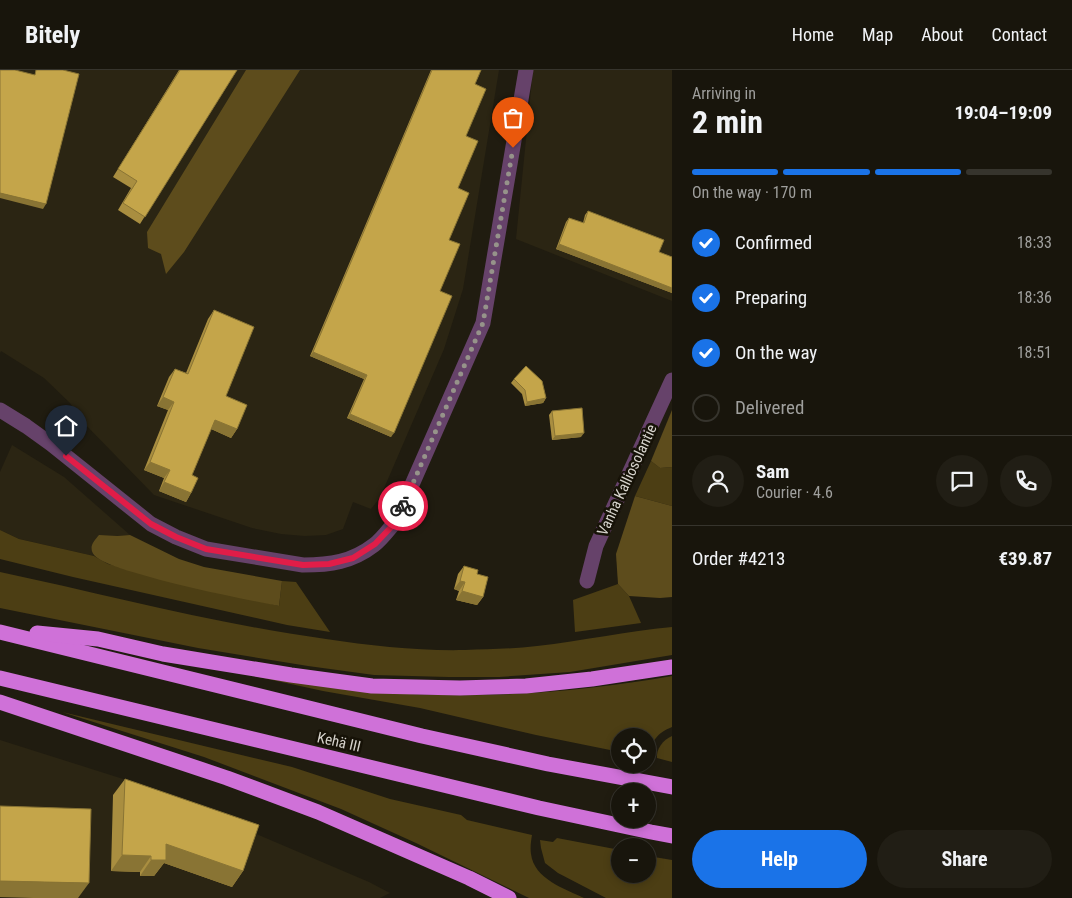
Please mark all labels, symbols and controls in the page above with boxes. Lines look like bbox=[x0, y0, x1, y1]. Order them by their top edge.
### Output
text: Bitely bbox=[25, 21, 80, 49]
text: Home bbox=[792, 24, 834, 45]
text: Map bbox=[862, 24, 893, 45]
text: About bbox=[921, 24, 963, 45]
text: Contact bbox=[991, 24, 1047, 45]
text: Arriving in bbox=[692, 84, 756, 103]
pin bbox=[492, 97, 534, 148]
text: 19:04–19:09 bbox=[954, 101, 1052, 124]
text: 2 min bbox=[692, 103, 763, 141]
icon: bag bbox=[499, 104, 527, 132]
text: On the way · 170 m bbox=[692, 183, 812, 202]
icon: check bbox=[692, 229, 720, 257]
text: Confirmed bbox=[735, 231, 812, 254]
text: 18:33 bbox=[1017, 233, 1052, 252]
icon: check bbox=[692, 284, 720, 312]
text: Preparing bbox=[735, 286, 807, 309]
text: 18:36 bbox=[1017, 288, 1052, 307]
icon: check bbox=[692, 339, 720, 367]
text: On the way bbox=[735, 341, 817, 364]
text: 18:51 bbox=[1017, 343, 1052, 362]
text: Delivered bbox=[735, 396, 804, 419]
pin bbox=[45, 405, 87, 456]
icon: home bbox=[52, 412, 80, 440]
street label: Vanha Kalliosolantie bbox=[593, 421, 661, 539]
button: person bbox=[692, 455, 744, 507]
button: chat bbox=[936, 455, 988, 507]
button: phone bbox=[1000, 455, 1052, 507]
text: Sam bbox=[756, 460, 789, 483]
courier bbox=[378, 481, 428, 531]
text: Courier · 4.6 bbox=[756, 483, 833, 502]
icon: bike bbox=[389, 492, 417, 520]
text: Order #4213 bbox=[692, 547, 785, 570]
text: €39.87 bbox=[998, 547, 1052, 570]
street label: Kehä III bbox=[315, 728, 363, 756]
map controls bbox=[611, 728, 656, 883]
button: locate bbox=[611, 728, 656, 773]
button: + bbox=[611, 783, 656, 828]
button: Help bbox=[692, 830, 867, 888]
button: Share bbox=[877, 830, 1052, 888]
button: − bbox=[611, 838, 656, 883]

